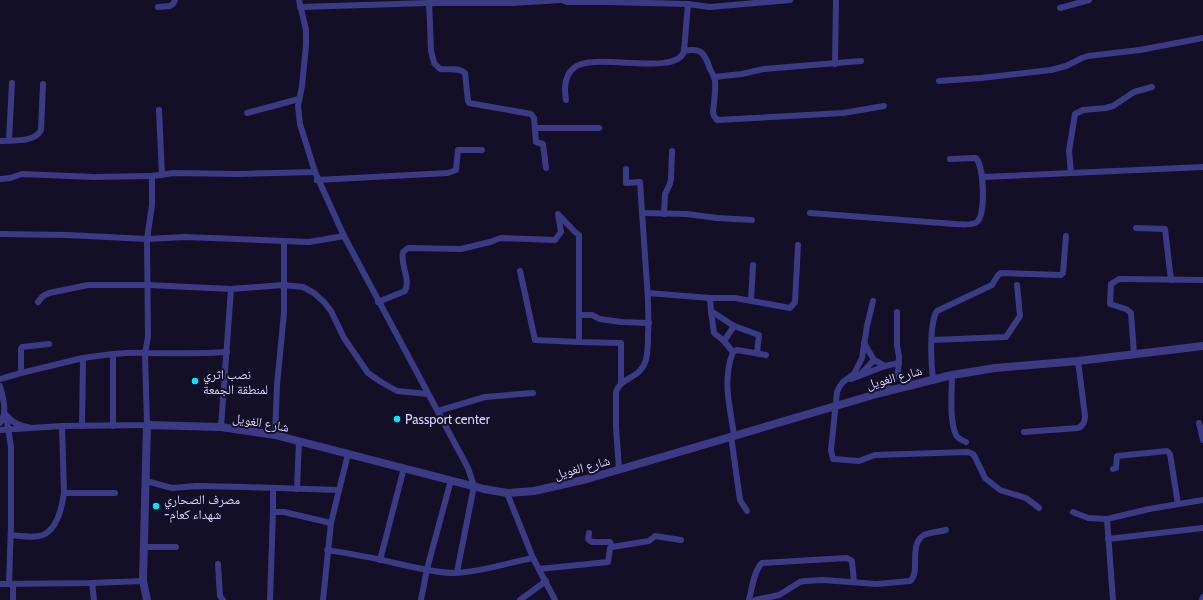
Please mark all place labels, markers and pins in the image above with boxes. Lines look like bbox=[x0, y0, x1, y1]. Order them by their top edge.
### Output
place label: نصب اثري لمنطقة الجمعة bbox=[203, 366, 268, 397]
marker: نصب اثري لمنطقة الجمعة bbox=[190, 376, 200, 386]
place label: Passport center bbox=[405, 411, 491, 427]
marker: Passport center bbox=[392, 414, 402, 424]
place label: مصرف الصحاري -شهداء كعام bbox=[164, 491, 240, 523]
marker: مصرف الصحاري -شهداء كعام bbox=[151, 501, 161, 511]

